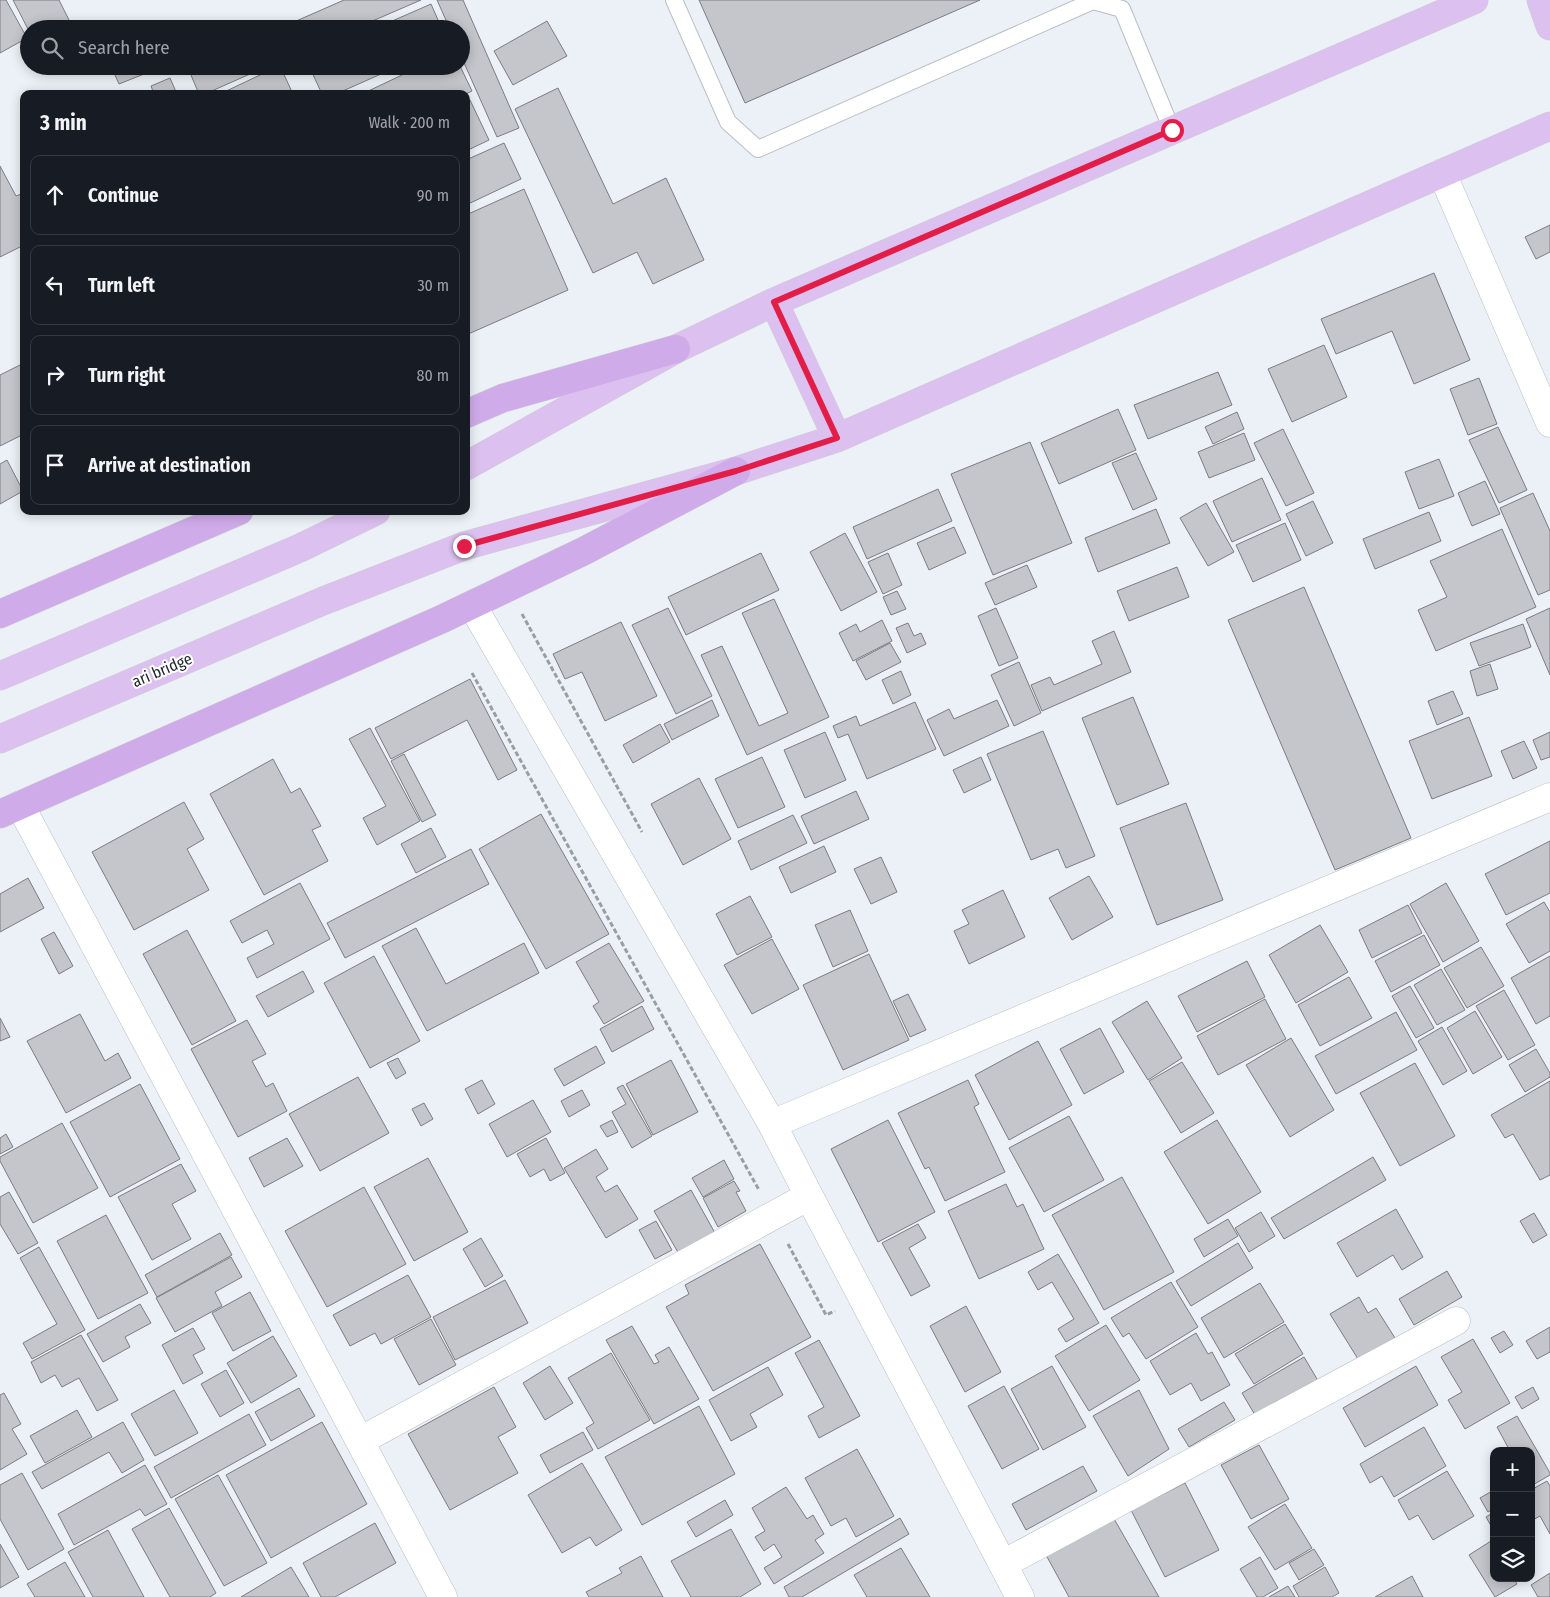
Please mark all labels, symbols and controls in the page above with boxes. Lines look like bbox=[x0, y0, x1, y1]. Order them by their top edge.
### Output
search box bbox=[20, 20, 470, 75]
icon: search bbox=[38, 34, 66, 62]
text: Search here bbox=[78, 36, 170, 59]
text: 3 min bbox=[40, 110, 87, 136]
text: Walk · 200 m bbox=[368, 113, 450, 132]
route start bbox=[1161, 119, 1184, 142]
icon: ahead bbox=[41, 181, 69, 209]
text: Continue bbox=[88, 184, 159, 207]
text: 90 m bbox=[417, 186, 449, 205]
icon: left bbox=[41, 271, 69, 299]
text: Turn left bbox=[88, 274, 155, 297]
text: 30 m bbox=[417, 276, 449, 295]
icon: right bbox=[41, 361, 69, 389]
text: Turn right bbox=[88, 364, 165, 387]
text: 80 m bbox=[417, 366, 449, 385]
icon: arrive bbox=[41, 451, 69, 479]
text: Arrive at destination bbox=[88, 454, 251, 477]
route end bbox=[453, 535, 476, 558]
street label: ari bridge bbox=[129, 649, 195, 691]
map controls bbox=[1490, 1447, 1535, 1582]
button: + bbox=[1490, 1447, 1535, 1492]
button: − bbox=[1490, 1492, 1535, 1537]
button: layers bbox=[1490, 1537, 1535, 1582]

